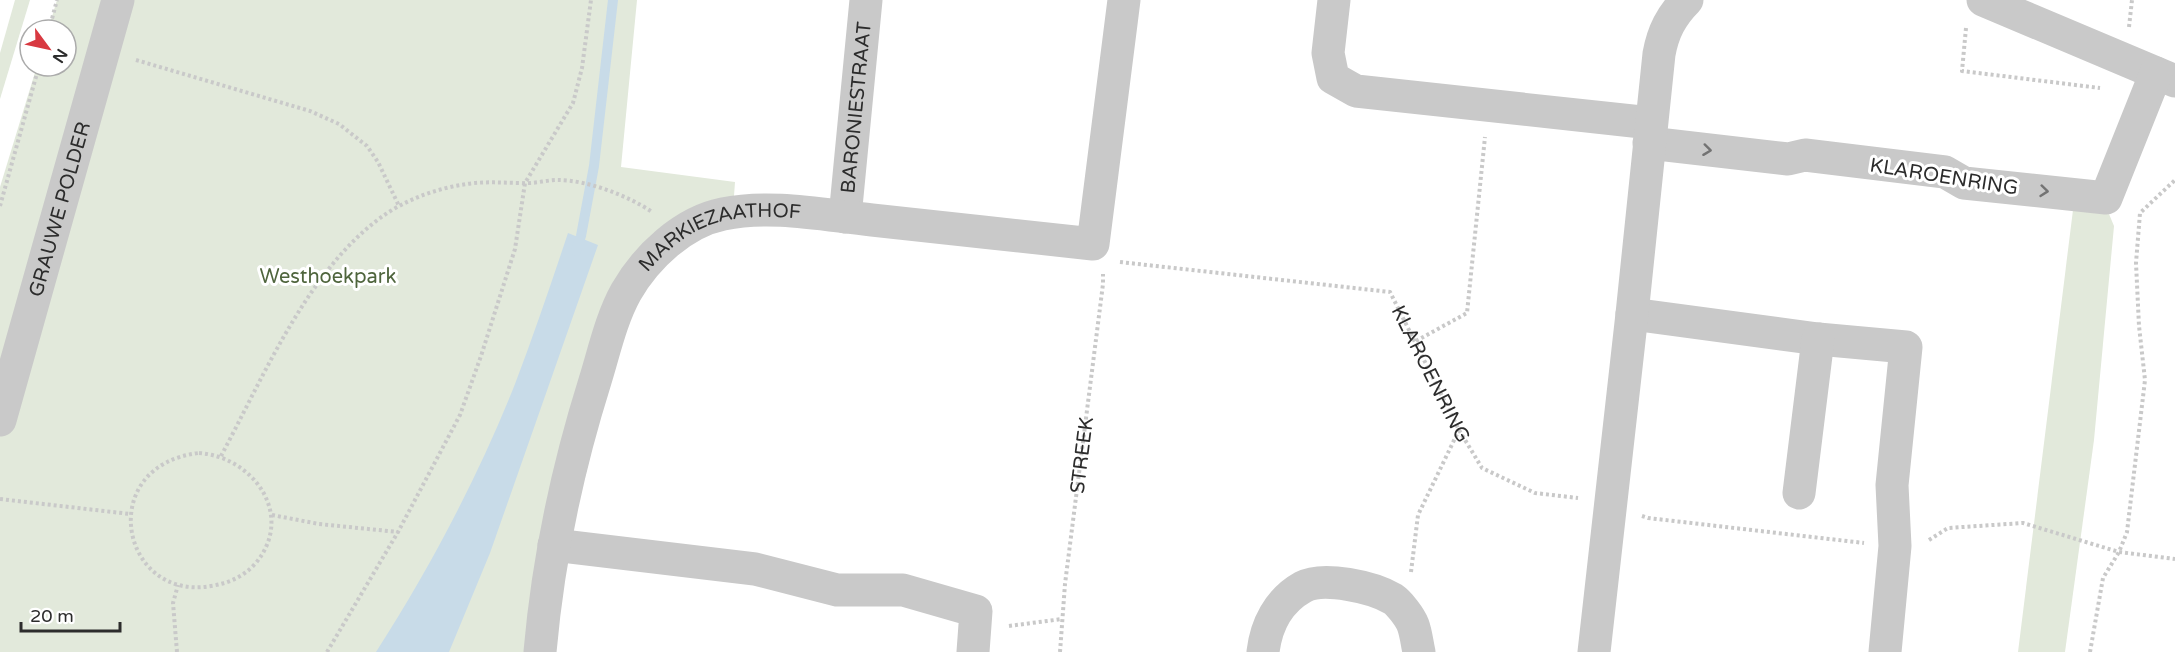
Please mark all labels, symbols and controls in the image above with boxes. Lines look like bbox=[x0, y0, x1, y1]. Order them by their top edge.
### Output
north arrow bbox=[18, 18, 78, 78]
street label: BARONIESTRAAT bbox=[836, 21, 877, 194]
text: N bbox=[48, 45, 72, 66]
street label: GRAUWE POLDER bbox=[24, 119, 96, 300]
one-way arrow bbox=[1703, 143, 1712, 155]
street label: KLAROENRING bbox=[1868, 153, 2020, 201]
one-way arrow bbox=[2040, 184, 2049, 197]
street label: MARKIEZAATHOF bbox=[634, 199, 802, 277]
park label: Westhoekpark bbox=[260, 265, 396, 289]
street label: KLAROENRING bbox=[1386, 302, 1475, 447]
street label: STREEK bbox=[1066, 416, 1099, 495]
scale bar bbox=[21, 595, 120, 633]
text: 20 m bbox=[30, 605, 74, 627]

